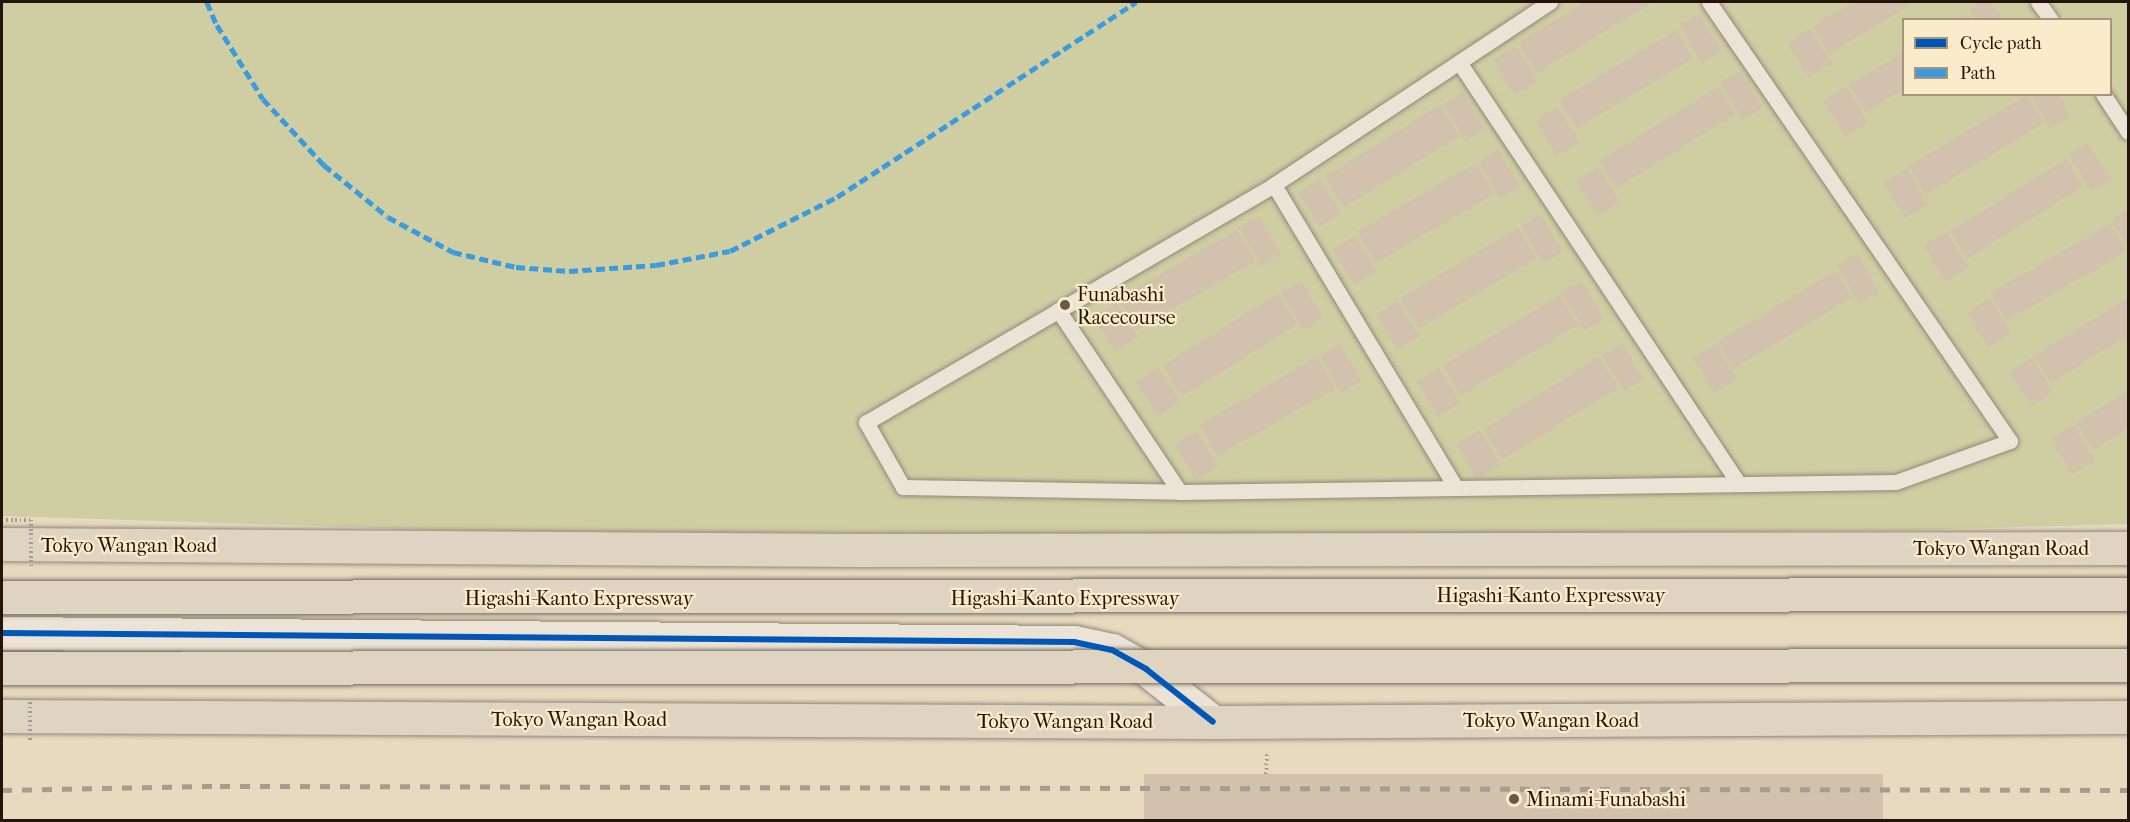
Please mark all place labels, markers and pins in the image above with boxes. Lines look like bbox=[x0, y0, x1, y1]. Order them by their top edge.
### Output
place label: Funabashi Racecourse bbox=[1077, 282, 1176, 329]
marker: Funabashi Racecourse bbox=[1058, 298, 1072, 312]
place label: Minami-Funabashi bbox=[1526, 787, 1686, 811]
marker: Minami-Funabashi bbox=[1507, 792, 1521, 806]

